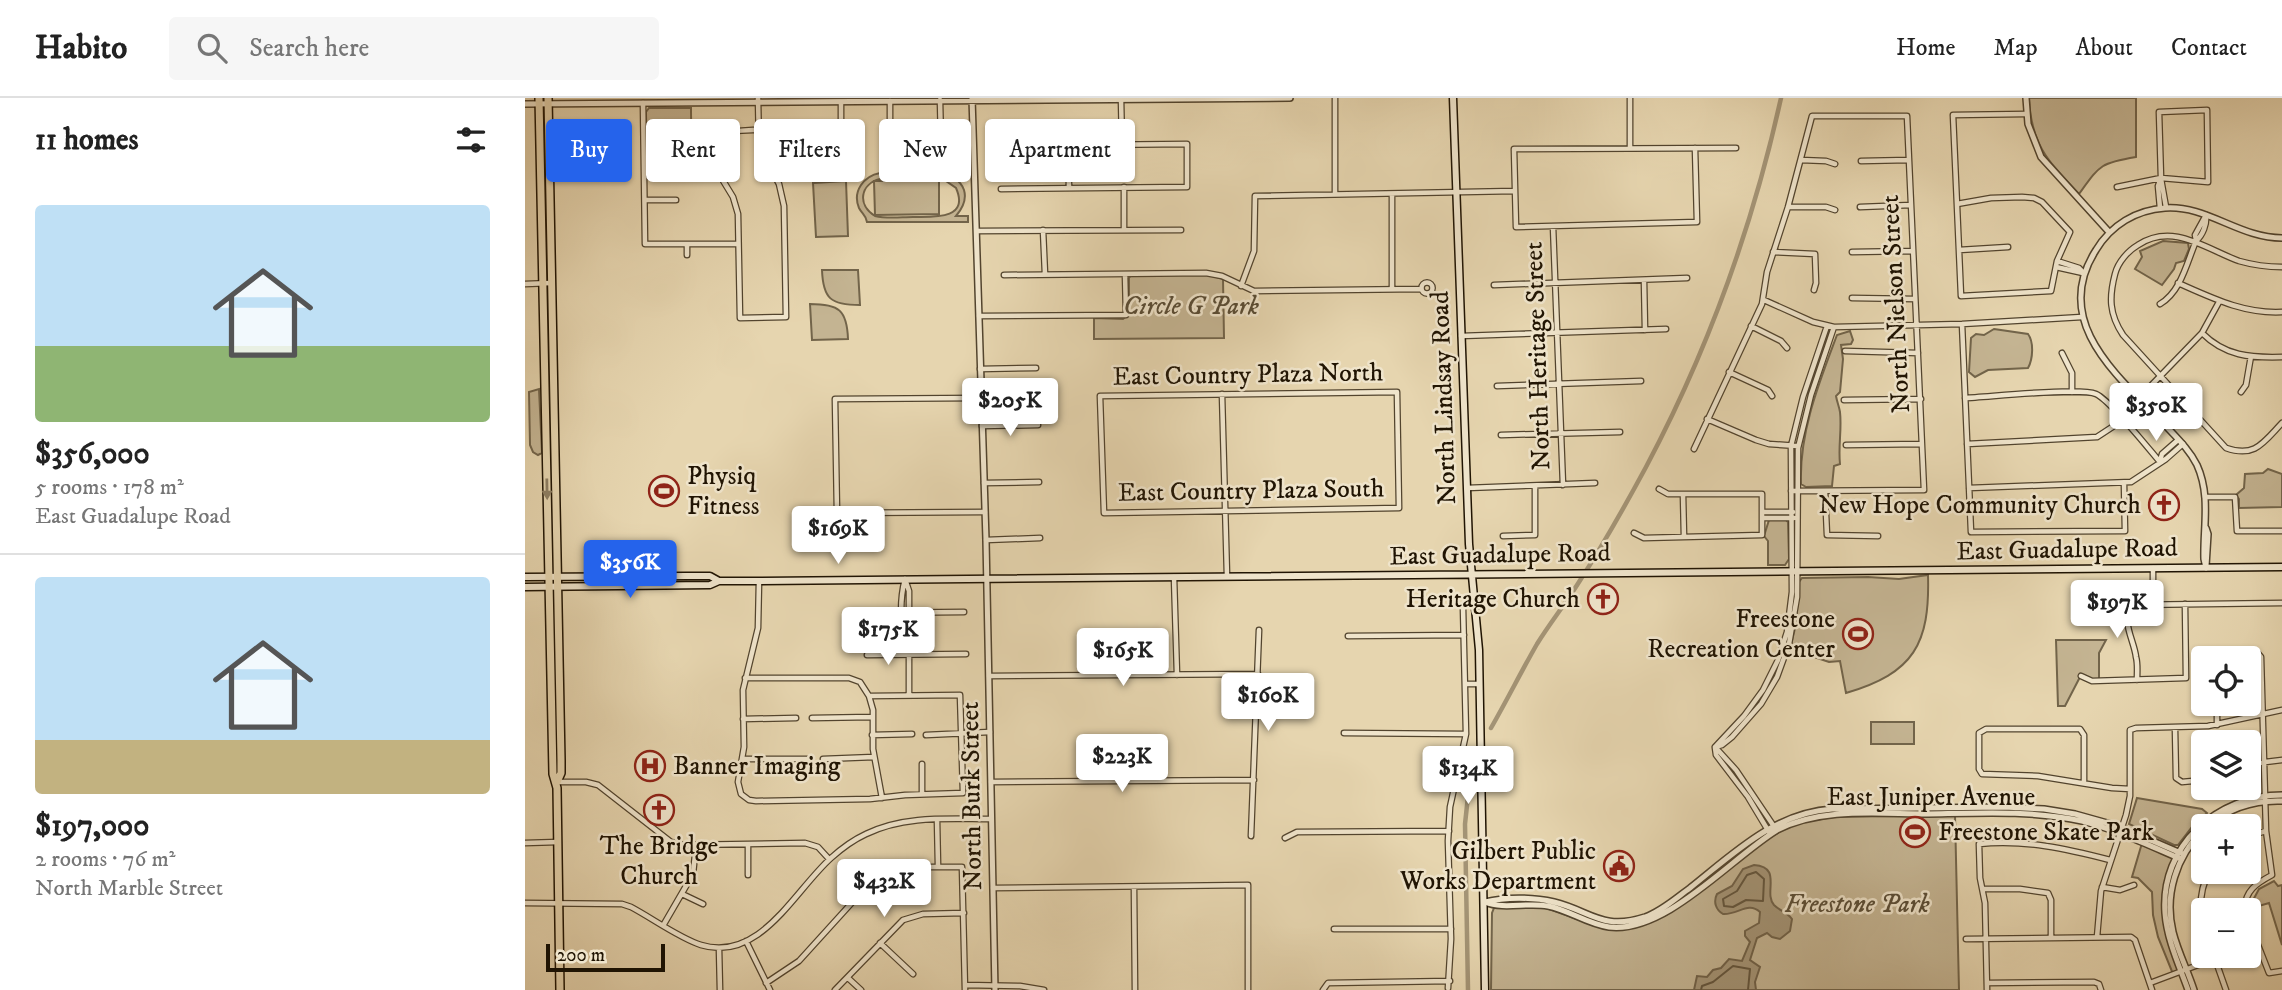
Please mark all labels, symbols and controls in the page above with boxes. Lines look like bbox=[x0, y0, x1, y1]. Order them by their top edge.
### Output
search box bbox=[169, 17, 659, 80]
text: Habito bbox=[35, 28, 127, 69]
icon: search bbox=[193, 29, 231, 67]
text: Search here bbox=[249, 32, 369, 65]
text: Home bbox=[1896, 33, 1955, 63]
text: Map bbox=[1993, 33, 2038, 63]
text: About bbox=[2076, 33, 2133, 63]
text: Contact bbox=[2171, 33, 2247, 63]
chip: Buy bbox=[546, 119, 632, 182]
chip: Rent bbox=[646, 119, 740, 182]
chip: Filters bbox=[754, 119, 865, 182]
chip: New bbox=[879, 119, 971, 182]
chip: Apartment bbox=[985, 119, 1135, 182]
icon: filters bbox=[452, 121, 490, 159]
text: 11 homes bbox=[35, 122, 139, 159]
street label: North Nielson Street bbox=[1874, 194, 1918, 414]
street label: North Heritage Street bbox=[1518, 241, 1558, 471]
icon: home bbox=[200, 250, 326, 376]
park label: Circle G Park bbox=[1123, 290, 1259, 323]
street label: North Lindsay Road bbox=[1424, 291, 1464, 505]
street label: East Country Plaza North bbox=[1112, 356, 1384, 394]
pin: $205K bbox=[961, 378, 1059, 438]
pin: $350K bbox=[2107, 384, 2205, 443]
text: $205K bbox=[978, 386, 1042, 415]
text: $350K bbox=[2125, 391, 2187, 420]
text: $356,000 bbox=[35, 436, 150, 473]
place label: Physiq Fitness bbox=[687, 460, 760, 523]
street label: East Country Plaza South bbox=[1118, 472, 1385, 510]
text: 5 rooms · 178 m² bbox=[35, 473, 184, 502]
sports icon: Physiq Fitness bbox=[647, 474, 681, 508]
one-way arrow bbox=[541, 478, 553, 500]
church icon: New Hope Community Church bbox=[2147, 488, 2181, 522]
place label: New Hope Community Church bbox=[1818, 489, 2141, 522]
text: East Guadalupe Road bbox=[35, 502, 231, 531]
pin: $169K bbox=[789, 506, 887, 566]
text: $169K bbox=[808, 514, 868, 543]
street label: East Guadalupe Road bbox=[1956, 532, 2178, 568]
street label: East Guadalupe Road bbox=[1389, 537, 1611, 573]
pin: $356K bbox=[581, 540, 679, 600]
text: $356K bbox=[600, 548, 660, 577]
pin: $197K bbox=[2068, 580, 2166, 640]
church icon: Heritage Church bbox=[1586, 582, 1620, 616]
place label: Heritage Church bbox=[1405, 583, 1580, 616]
text: $197K bbox=[2087, 588, 2147, 617]
place label: Freestone Recreation Center bbox=[1647, 603, 1835, 666]
pin: $175K bbox=[839, 608, 937, 667]
text: $175K bbox=[858, 615, 918, 644]
sports icon: Freestone Recreation Center bbox=[1841, 617, 1875, 651]
icon: home bbox=[200, 622, 326, 748]
pin: $165K bbox=[1074, 628, 1172, 688]
text: $165K bbox=[1093, 636, 1153, 665]
map controls bbox=[2191, 646, 2261, 968]
button: locate bbox=[2191, 646, 2261, 716]
pin: $160K bbox=[1219, 674, 1317, 733]
text: $160K bbox=[1237, 681, 1299, 710]
street label: North Burk Street bbox=[954, 701, 990, 891]
button: layers bbox=[2191, 730, 2261, 800]
pin: $223K bbox=[1073, 734, 1171, 794]
text: $223K bbox=[1092, 742, 1152, 771]
pin: $134K bbox=[1419, 746, 1517, 806]
hospital icon: Banner Imaging bbox=[633, 749, 667, 783]
place label: Banner Imaging bbox=[673, 750, 841, 783]
text: $134K bbox=[1439, 754, 1497, 783]
street label: East Juniper Avenue bbox=[1827, 781, 2035, 814]
church icon: The Bridge Church bbox=[642, 793, 676, 827]
text: $197,000 bbox=[35, 808, 149, 845]
button: + bbox=[2191, 814, 2261, 884]
sports icon: Freestone Skate Park bbox=[1898, 815, 1932, 849]
place label: Freestone Skate Park bbox=[1938, 816, 2154, 849]
place label: The Bridge Church bbox=[600, 830, 718, 893]
place label: Gilbert Public Works Department bbox=[1399, 835, 1596, 898]
text: 2 rooms · 76 m² bbox=[35, 845, 175, 874]
public building icon: Gilbert Public Works Department bbox=[1602, 849, 1636, 883]
pin: $432K bbox=[835, 860, 933, 919]
text: $432K bbox=[853, 867, 915, 896]
text: North Marble Street bbox=[35, 874, 223, 903]
park label: Freestone Park bbox=[1784, 888, 1930, 921]
button: − bbox=[2191, 898, 2261, 968]
scale bar bbox=[546, 941, 665, 973]
text: 200 m bbox=[557, 944, 605, 967]

